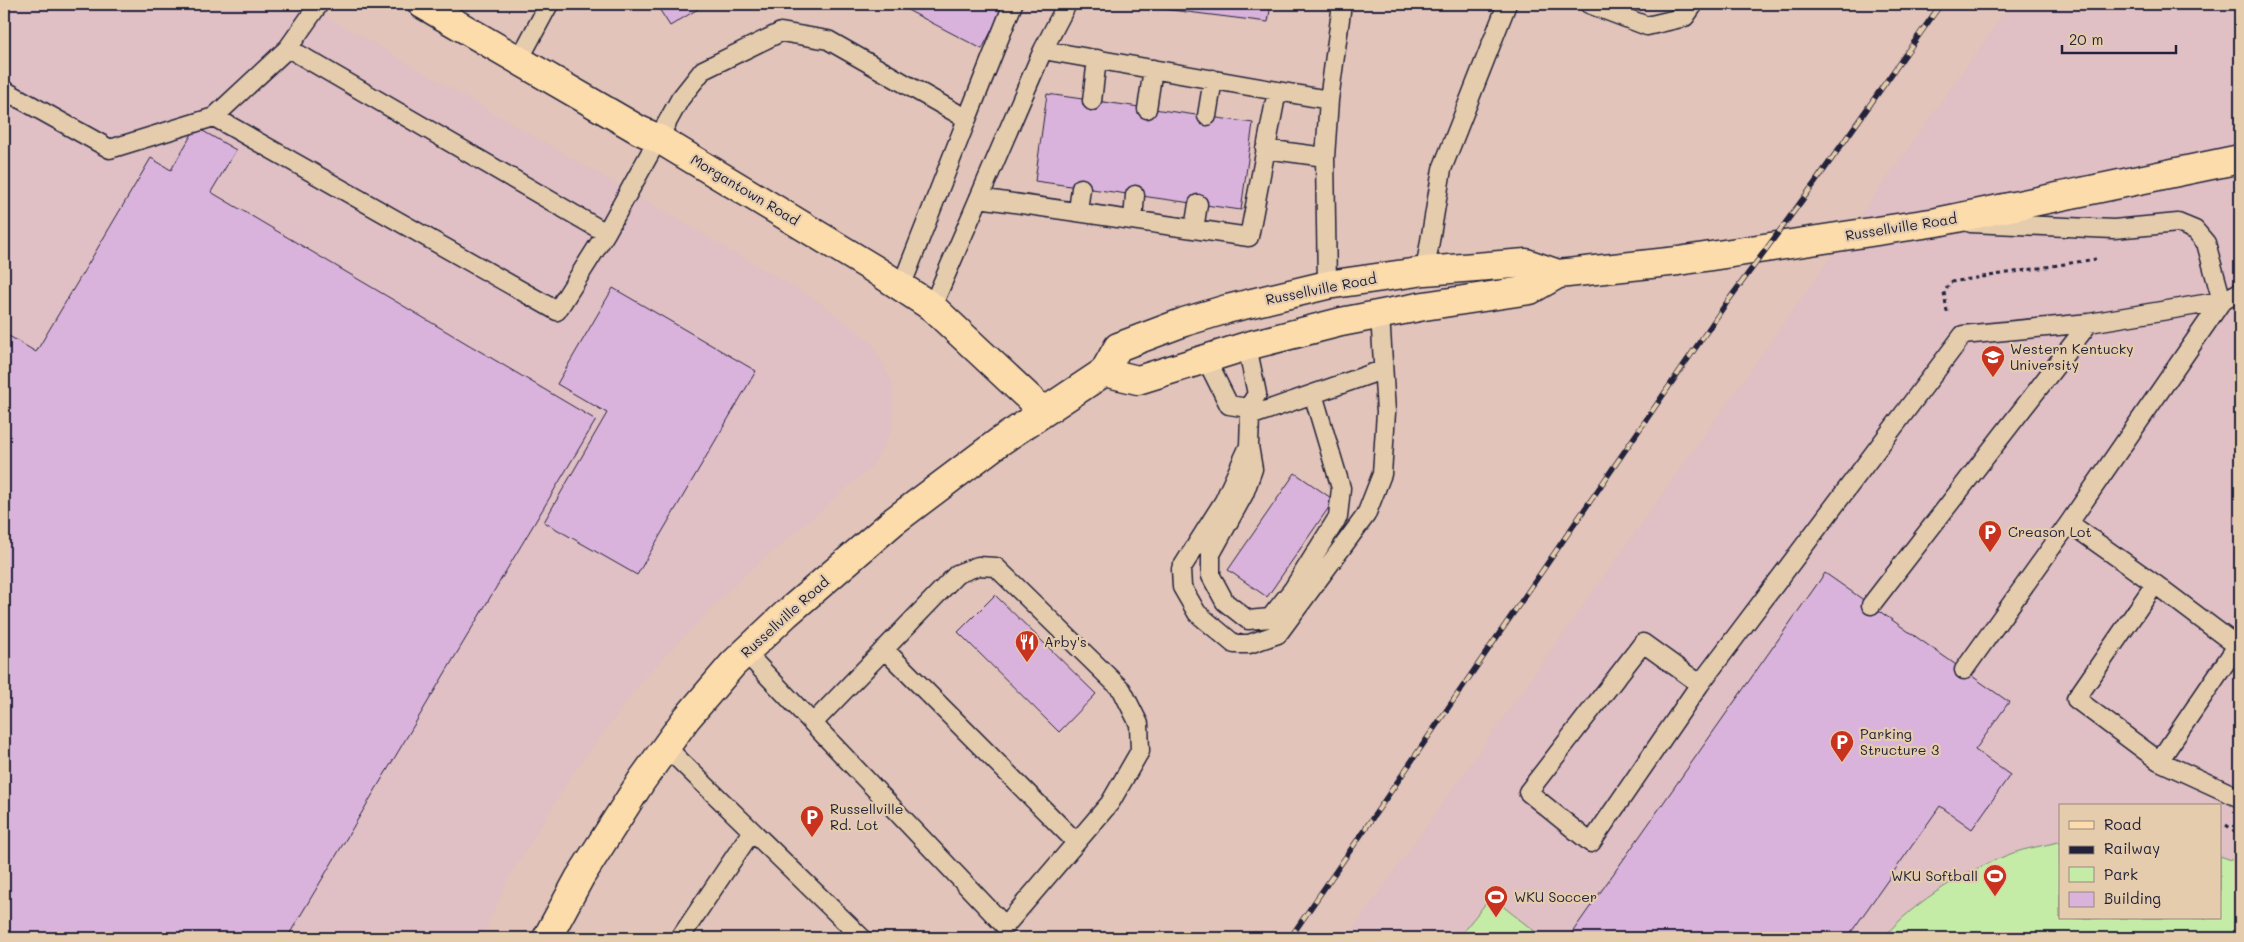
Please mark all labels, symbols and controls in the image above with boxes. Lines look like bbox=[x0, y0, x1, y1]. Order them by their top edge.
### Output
scale bar bbox=[2062, 22, 2175, 54]
text: 20 m bbox=[2069, 29, 2103, 49]
street label: Morgantown Road bbox=[687, 150, 803, 230]
street label: Russellville Road bbox=[1844, 208, 1958, 245]
street label: Russellville Road bbox=[1264, 268, 1378, 309]
place label: Western Kentucky University bbox=[2010, 339, 2134, 374]
school or university icon: Western Kentucky University bbox=[1980, 344, 2006, 378]
parking icon: Creason Lot bbox=[1977, 519, 2003, 553]
place label: Creason Lot bbox=[2008, 522, 2092, 541]
street label: Russellville Road bbox=[736, 572, 833, 661]
restaurant icon: Arby's bbox=[1014, 629, 1040, 663]
place label: Arby's bbox=[1044, 632, 1087, 651]
place label: Parking Structure 3 bbox=[1860, 724, 1939, 759]
parking icon: Parking Structure 3 bbox=[1829, 729, 1855, 763]
place label: Russellville Rd. Lot bbox=[830, 799, 903, 834]
parking icon: Russellville Rd. Lot bbox=[799, 804, 825, 838]
legend bbox=[2059, 804, 2222, 920]
text: Road bbox=[2104, 814, 2141, 834]
text: Railway bbox=[2104, 838, 2160, 858]
sports icon: WKU Softball bbox=[1982, 863, 2008, 897]
text: Park bbox=[2104, 864, 2138, 884]
place label: WKU Softball bbox=[1891, 866, 1978, 885]
sports icon: WKU Soccer bbox=[1483, 884, 1509, 918]
place label: WKU Soccer bbox=[1514, 887, 1597, 906]
text: Building bbox=[2104, 888, 2161, 908]

